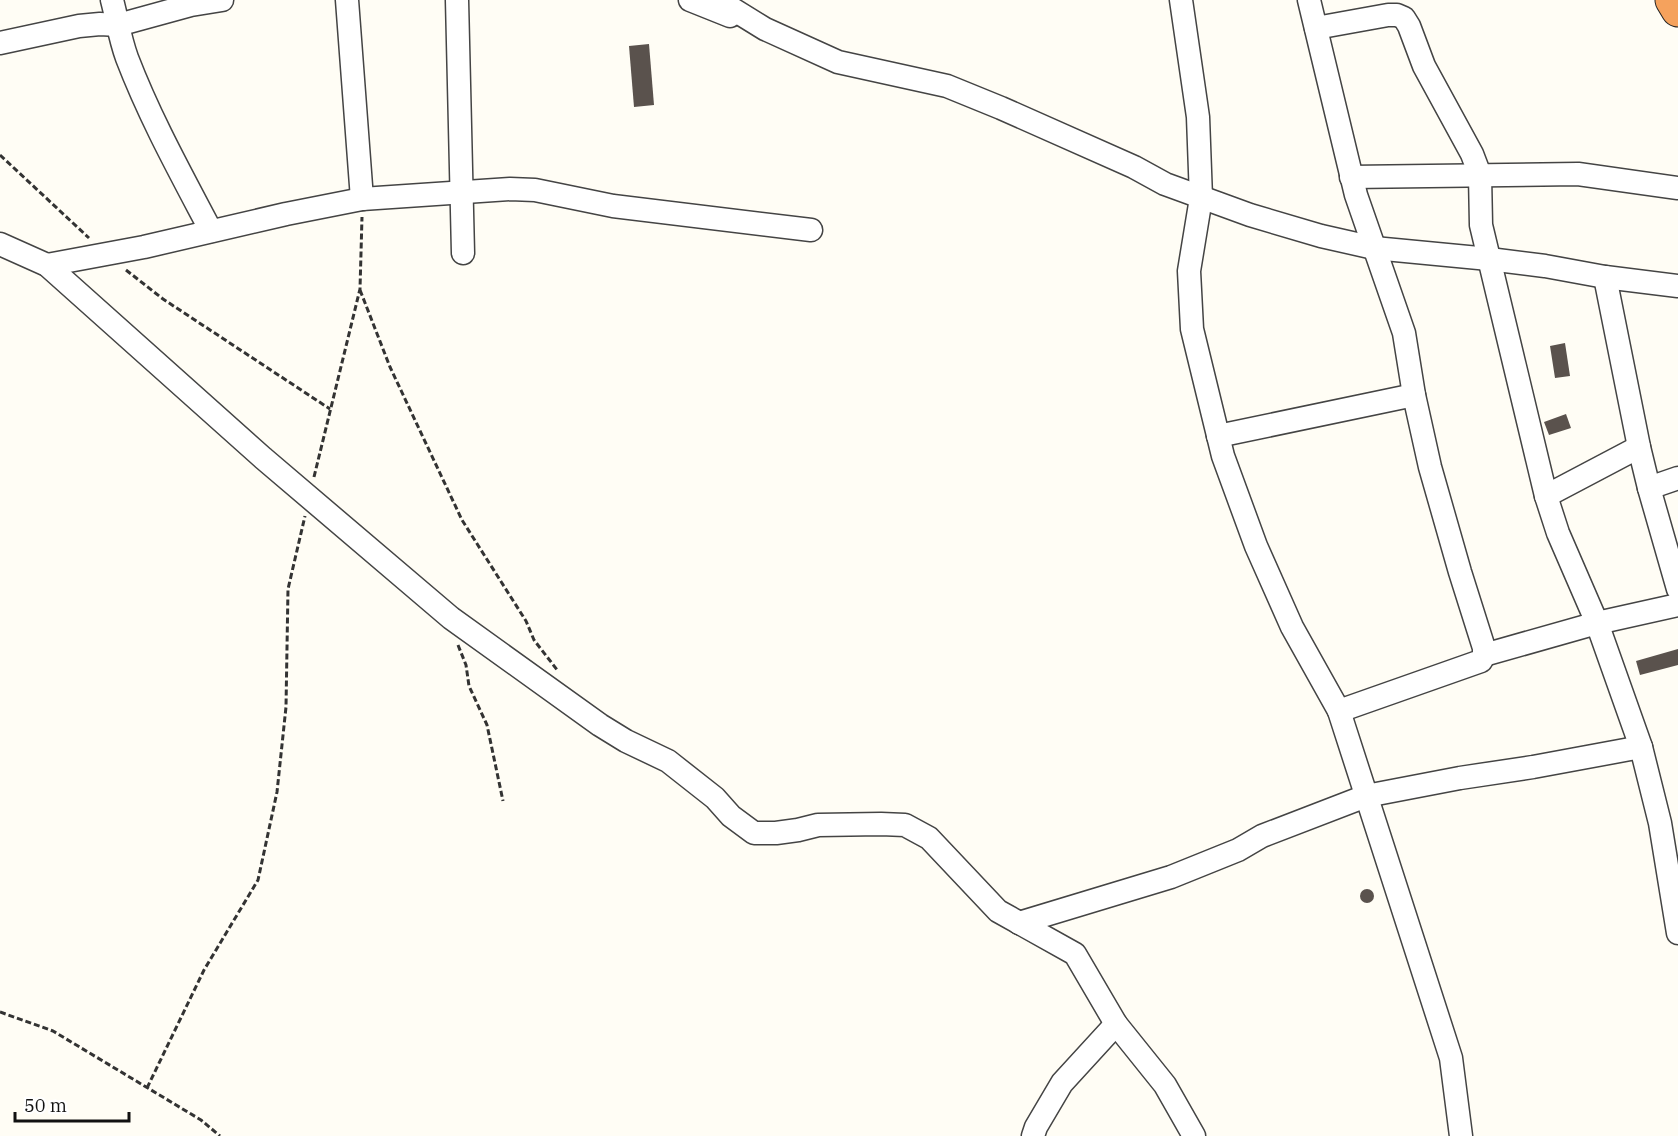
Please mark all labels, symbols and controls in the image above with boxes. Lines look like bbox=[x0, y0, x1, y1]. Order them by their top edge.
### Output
scale bar bbox=[15, 1085, 129, 1123]
text: 50 m bbox=[24, 1094, 67, 1117]

